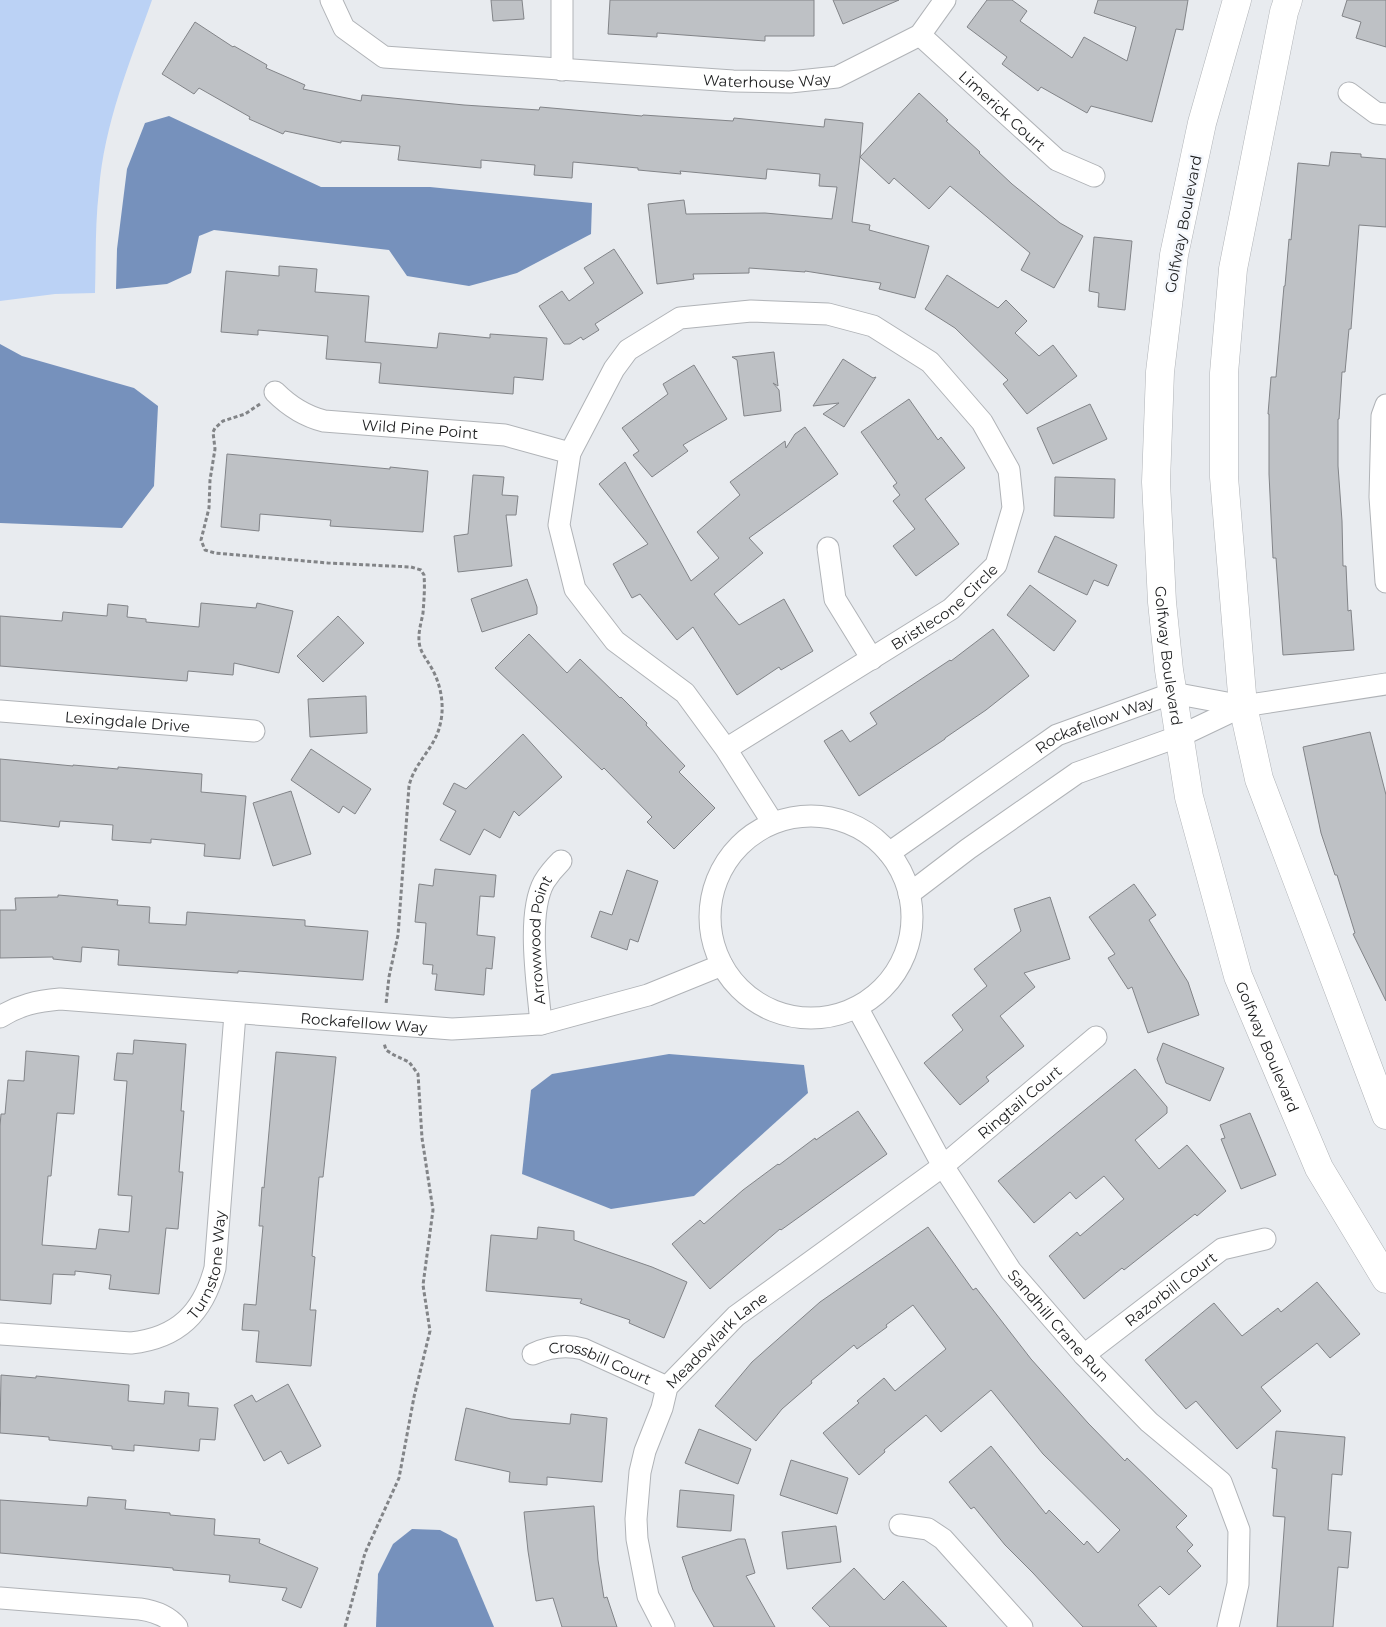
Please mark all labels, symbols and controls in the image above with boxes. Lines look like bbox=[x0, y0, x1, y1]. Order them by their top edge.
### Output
street label: Limerick Court bbox=[955, 66, 1050, 155]
street label: Waterhouse Way bbox=[702, 68, 833, 92]
street label: Golfway Boulevard bbox=[1160, 153, 1206, 295]
street label: Wild Pine Point bbox=[361, 414, 479, 442]
street label: Bristlecone Circle bbox=[887, 559, 1001, 654]
street label: Golfway Boulevard bbox=[1152, 585, 1187, 727]
street label: Rockafellow Way bbox=[1031, 691, 1157, 757]
street label: Lexingdale Drive bbox=[64, 707, 191, 735]
street label: Arrowwood Point bbox=[525, 871, 556, 1006]
street label: Golfway Boulevard bbox=[1232, 978, 1304, 1115]
street label: Rockafellow Way bbox=[300, 1008, 429, 1037]
street label: Ringtail Court bbox=[973, 1061, 1065, 1142]
street label: Turnstone Way bbox=[183, 1209, 229, 1323]
street label: Razorbill Court bbox=[1121, 1247, 1220, 1330]
street label: Sandhill Crane Run bbox=[1004, 1265, 1114, 1385]
street label: Meadowlark Lane bbox=[661, 1287, 771, 1392]
street label: Crossbill Court bbox=[547, 1337, 655, 1388]

